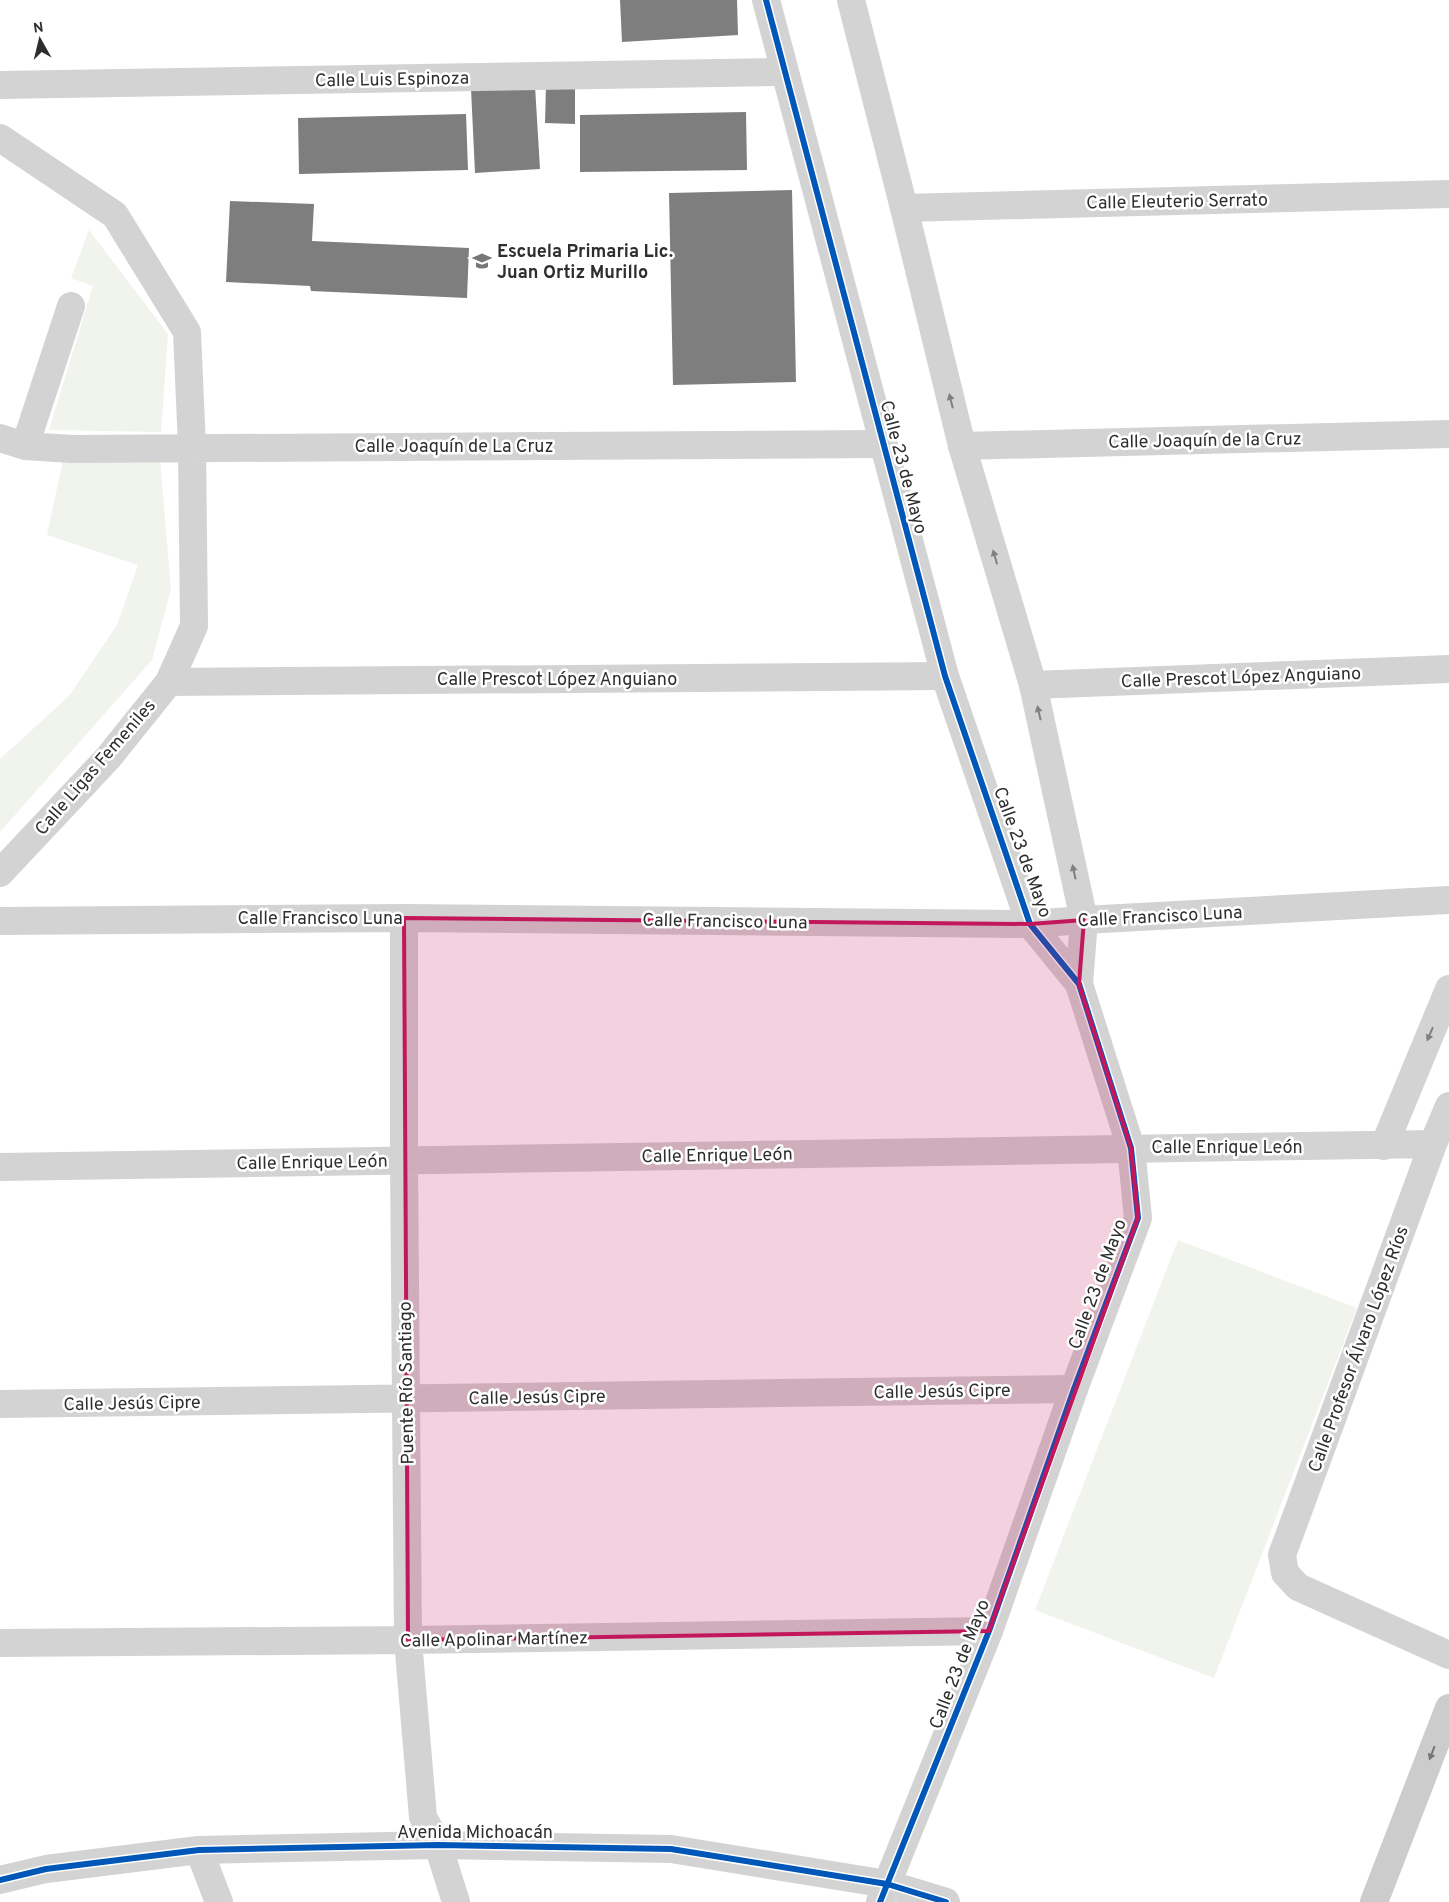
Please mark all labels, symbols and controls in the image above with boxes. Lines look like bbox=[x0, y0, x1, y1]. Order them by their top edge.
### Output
north arrow bbox=[15, 15, 65, 65]
text: N bbox=[32, 19, 45, 38]
street label: Calle Luis Espinoza bbox=[315, 68, 469, 93]
street label: Calle Eleuterio Serrato bbox=[1086, 189, 1268, 216]
place label: Escuela Primaria Lic. Juan Ortiz Murillo bbox=[497, 241, 673, 285]
school or university icon: Escuela Primaria Lic. Juan Ortiz Murillo bbox=[471, 250, 493, 272]
one-way arrow bbox=[947, 393, 955, 408]
street label: Calle 23 de Mayo bbox=[874, 398, 931, 537]
street label: Calle Joaquín de la Cruz bbox=[1108, 428, 1302, 455]
street label: Calle Joaquín de La Cruz bbox=[354, 436, 554, 459]
one-way arrow bbox=[990, 549, 998, 564]
street label: Calle Prescot López Anguiano bbox=[1120, 663, 1362, 694]
street label: Calle Prescot López Anguiano bbox=[437, 669, 677, 692]
street label: Calle Ligas Femeniles bbox=[31, 695, 161, 841]
one-way arrow bbox=[1035, 706, 1043, 721]
street label: Calle 23 de Mayo bbox=[987, 784, 1056, 921]
one-way arrow bbox=[1070, 864, 1078, 879]
street label: Calle Francisco Luna bbox=[1077, 902, 1243, 933]
street label: Calle Francisco Luna bbox=[237, 908, 403, 931]
street label: Calle Francisco Luna bbox=[642, 910, 808, 935]
one-way arrow bbox=[1426, 1026, 1434, 1041]
street label: Calle Enrique León bbox=[1151, 1137, 1303, 1160]
street label: Calle Enrique León bbox=[641, 1144, 793, 1169]
street label: Calle Enrique León bbox=[236, 1151, 388, 1176]
street label: Calle 23 de Mayo bbox=[1064, 1216, 1133, 1353]
street label: Calle Profesor Álvaro López Ríos bbox=[1302, 1222, 1415, 1476]
street label: Puente Río Santiago bbox=[395, 1301, 420, 1465]
street label: Calle Jesús Cipre bbox=[873, 1380, 1011, 1405]
street label: Calle Jesús Cipre bbox=[468, 1386, 606, 1411]
street label: Calle Jesús Cipre bbox=[63, 1392, 201, 1417]
street label: Calle 23 de Mayo bbox=[925, 1596, 996, 1733]
street label: Calle Apolinar Martínez bbox=[400, 1627, 588, 1654]
one-way arrow bbox=[1427, 1746, 1435, 1760]
street label: Avenida Michoacán bbox=[397, 1822, 553, 1845]

